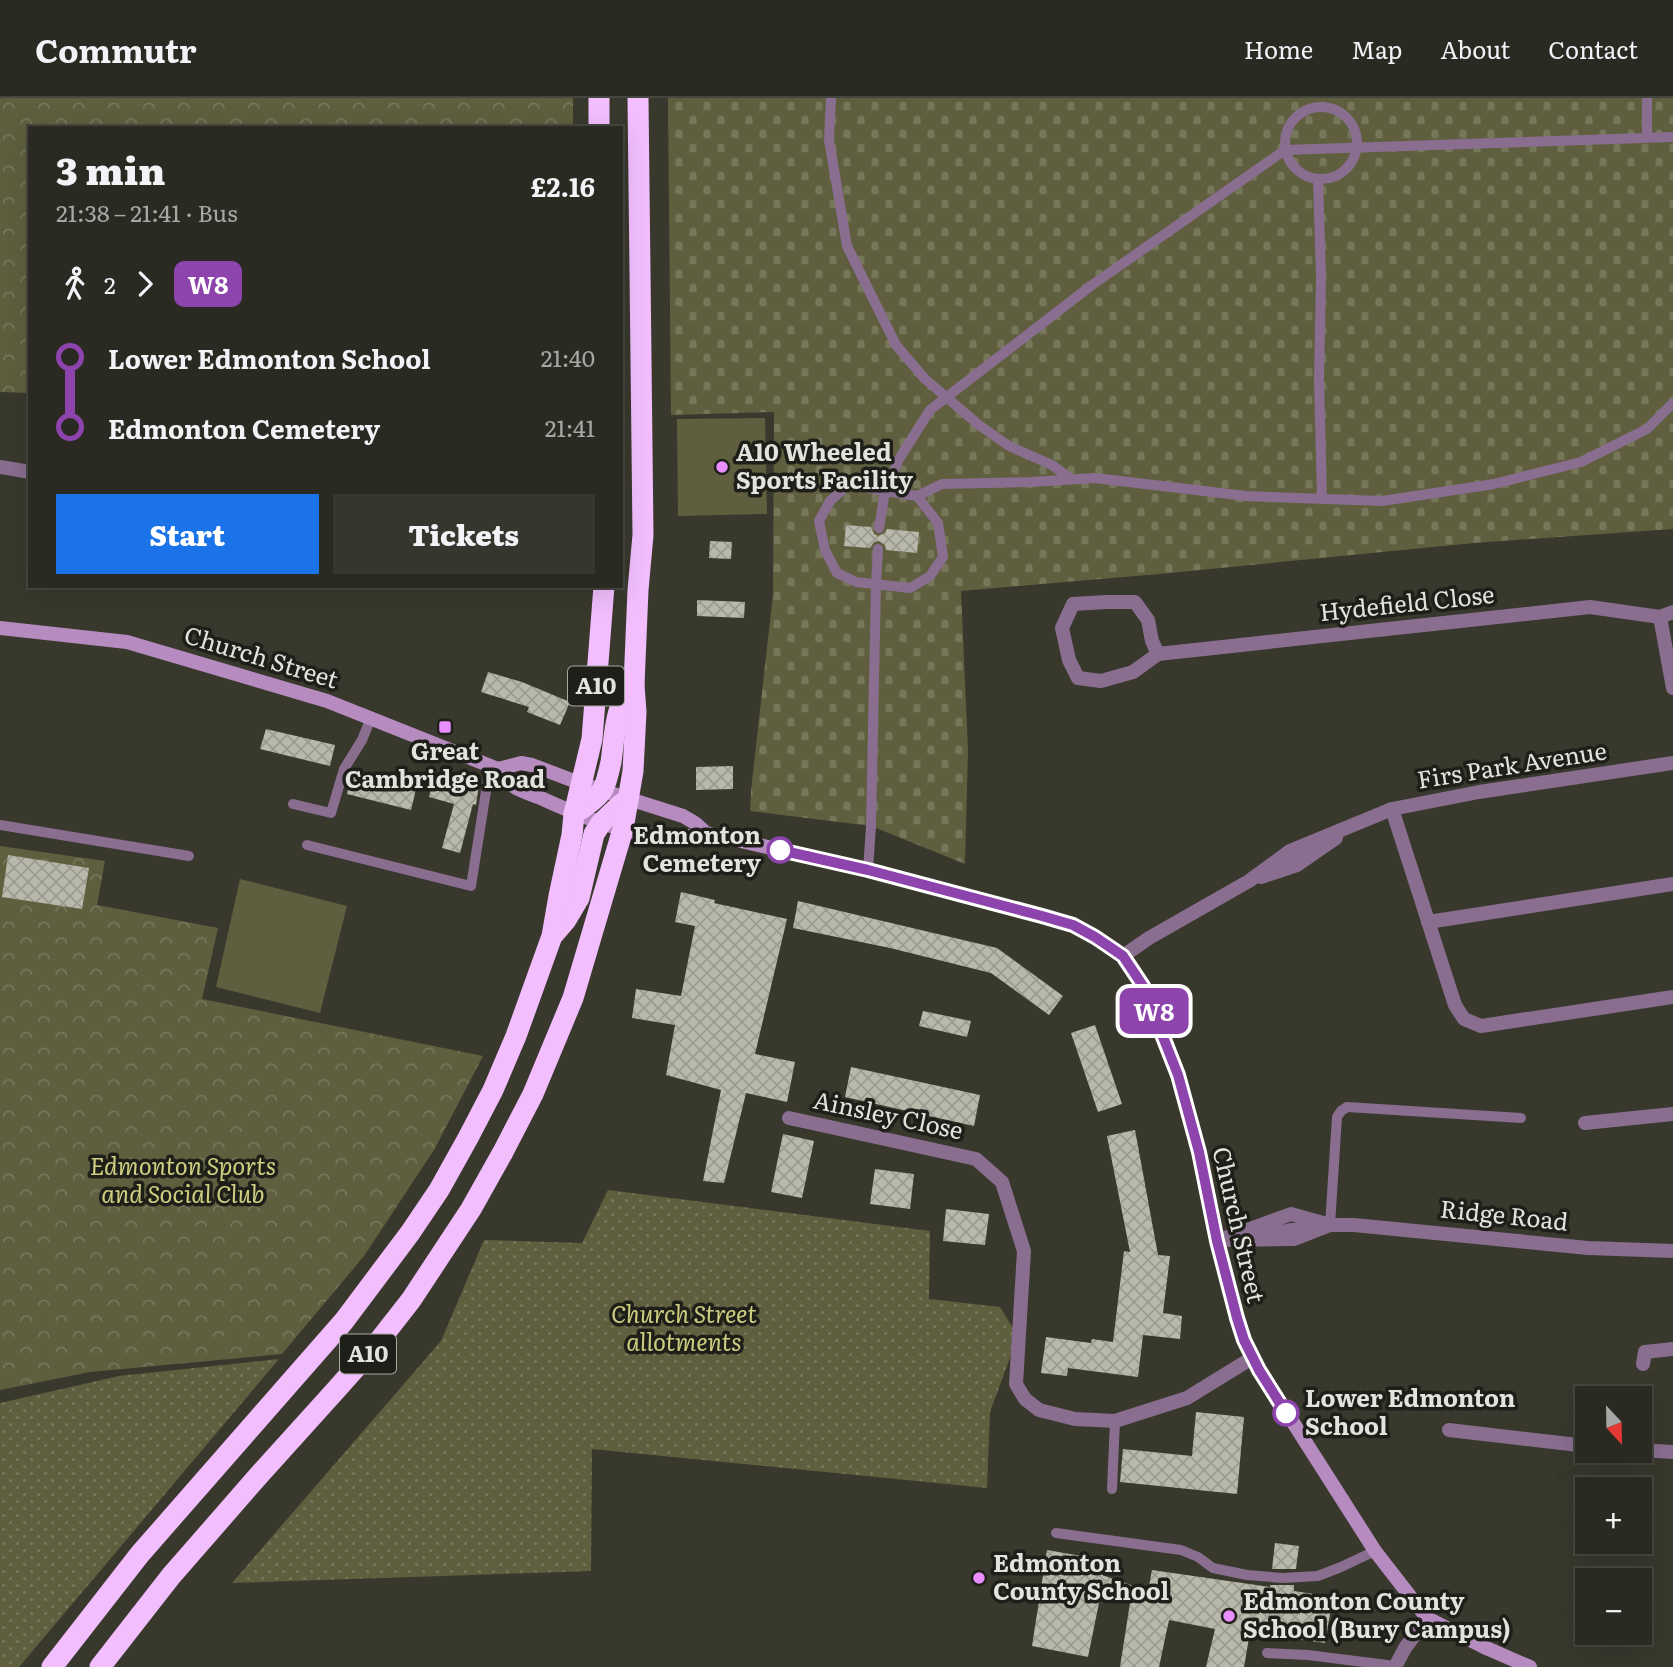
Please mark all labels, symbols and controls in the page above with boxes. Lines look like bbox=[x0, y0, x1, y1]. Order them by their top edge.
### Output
text: Commutr bbox=[35, 24, 197, 73]
text: Home bbox=[1244, 31, 1313, 66]
text: Map bbox=[1351, 31, 1402, 66]
text: About bbox=[1440, 31, 1510, 66]
text: Contact bbox=[1548, 31, 1638, 66]
text: 3 min bbox=[56, 140, 165, 197]
text: £2.16 bbox=[531, 166, 595, 205]
text: 21:38 – 21:41 · Bus bbox=[56, 195, 238, 229]
icon: walk bbox=[56, 265, 94, 303]
icon: forward bbox=[126, 265, 164, 303]
text: W8 bbox=[188, 266, 228, 301]
text: 2 bbox=[104, 267, 116, 301]
text: Lower Edmonton School bbox=[108, 338, 431, 377]
text: 21:40 bbox=[541, 340, 595, 374]
text: Edmonton Cemetery bbox=[108, 408, 380, 447]
text: 21:41 bbox=[545, 410, 595, 444]
place label: A10 Wheeled Sports Facility bbox=[736, 433, 913, 496]
marker: A10 Wheeled Sports Facility bbox=[714, 459, 730, 475]
button: Start bbox=[56, 494, 319, 574]
button: Tickets bbox=[333, 494, 595, 574]
street label: Hydefield Close bbox=[1318, 575, 1496, 628]
street label: Church Street bbox=[180, 616, 343, 696]
road number: A10 bbox=[568, 666, 624, 706]
marker: Great Cambridge Road bbox=[437, 719, 453, 735]
street label: Firs Park Avenue bbox=[1414, 731, 1609, 796]
place label: Great Cambridge Road bbox=[345, 732, 546, 795]
place label: Edmonton Cemetery bbox=[633, 816, 761, 879]
marker: Edmonton Cemetery bbox=[767, 837, 793, 863]
line badge: W8 bbox=[1122, 988, 1186, 1034]
text: W8 bbox=[1134, 993, 1174, 1028]
street label: Ainsley Close bbox=[811, 1081, 966, 1146]
street label: Church Street bbox=[1205, 1143, 1275, 1306]
park label: Edmonton Sports and Social Club bbox=[90, 1147, 276, 1210]
street label: Ridge Road bbox=[1439, 1189, 1570, 1238]
park label: Church Street allotments bbox=[611, 1295, 757, 1358]
road number: A10 bbox=[340, 1334, 396, 1373]
place label: Lower Edmonton School bbox=[1305, 1379, 1516, 1442]
north arrow bbox=[1575, 1386, 1652, 1463]
map controls bbox=[1575, 1386, 1652, 1645]
marker: Lower Edmonton School bbox=[1273, 1400, 1299, 1426]
button: + bbox=[1575, 1477, 1652, 1554]
place label: Edmonton County School bbox=[993, 1544, 1169, 1607]
button: − bbox=[1575, 1568, 1652, 1645]
marker: Edmonton County School bbox=[971, 1570, 987, 1586]
place label: Edmonton County School (Bury Campus) bbox=[1243, 1582, 1511, 1645]
marker: Edmonton County School (Bury Campus) bbox=[1221, 1608, 1237, 1624]

